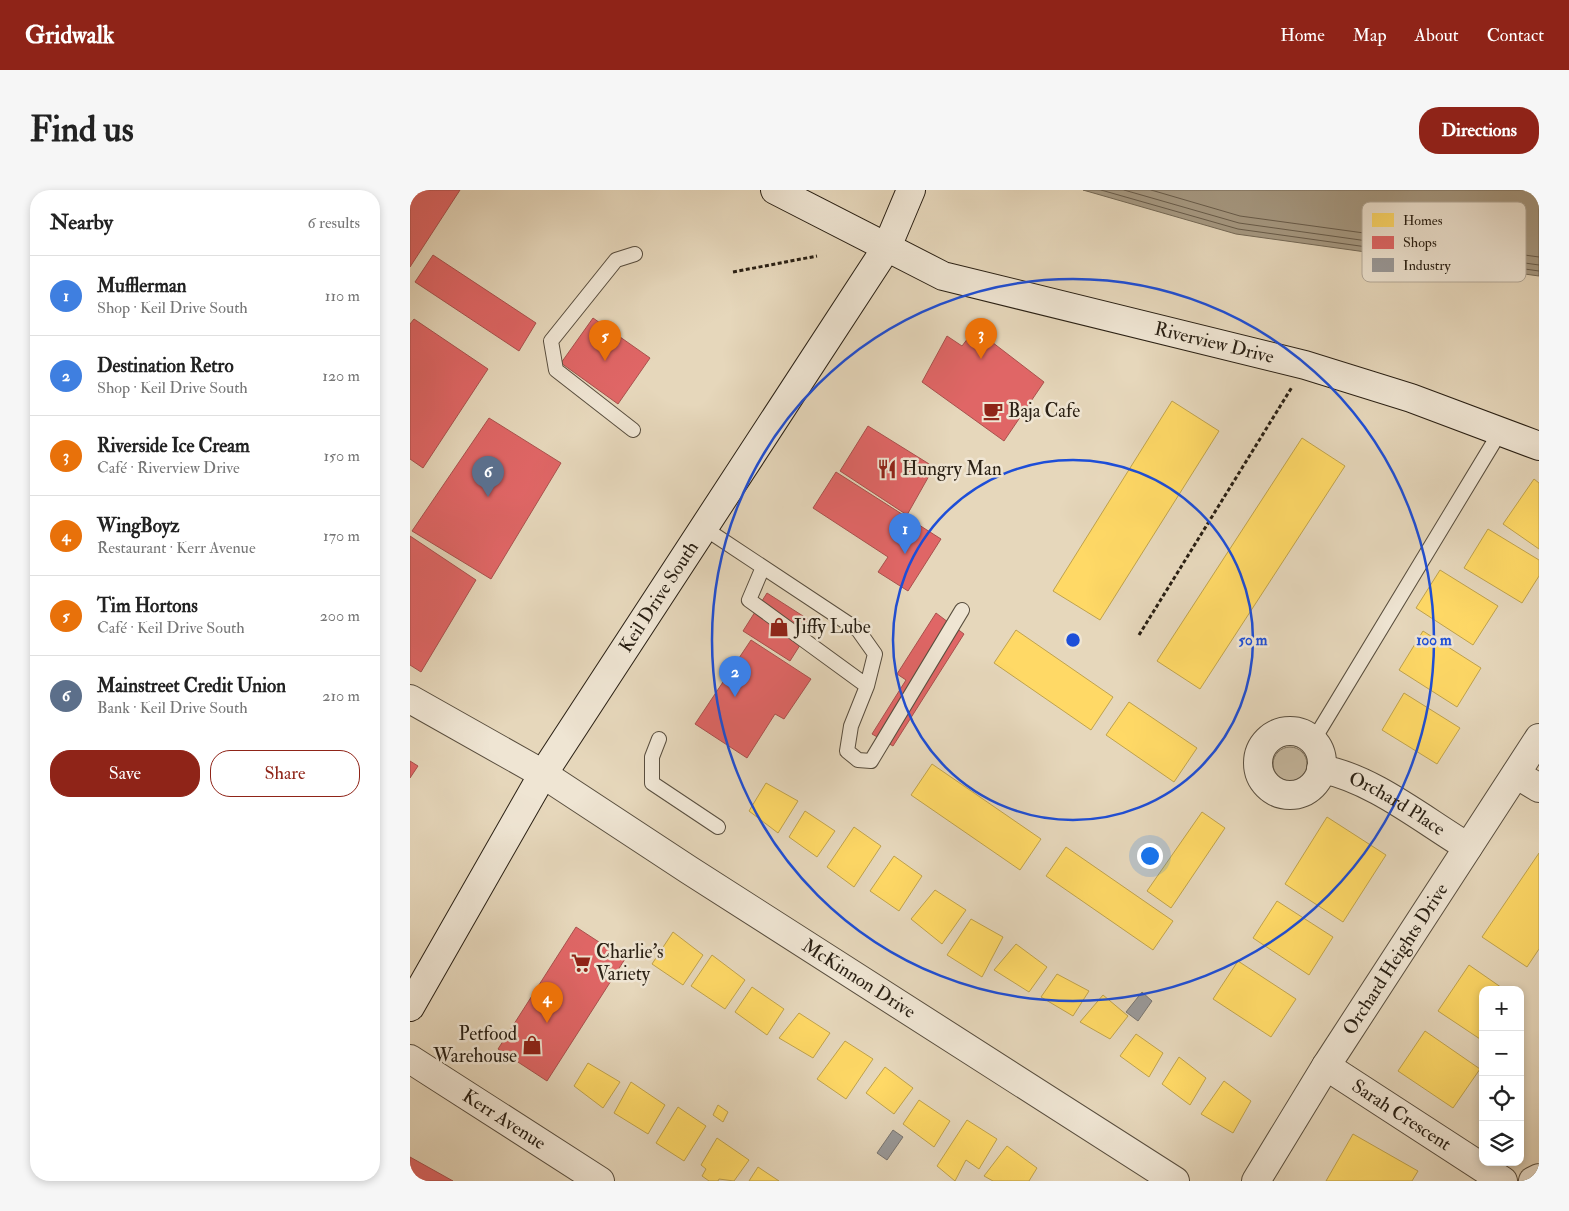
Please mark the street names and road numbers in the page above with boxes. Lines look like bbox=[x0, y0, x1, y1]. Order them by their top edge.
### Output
street label: Riverview Drive bbox=[1152, 316, 1276, 369]
street label: Keil Drive South bbox=[614, 536, 704, 657]
street label: Orchard Place bbox=[1345, 766, 1450, 841]
street label: Orchard Heights Drive bbox=[1337, 879, 1453, 1040]
street label: McKinnon Drive bbox=[798, 934, 920, 1024]
street label: Sarah Crescent bbox=[1347, 1074, 1456, 1156]
street label: Kerr Avenue bbox=[458, 1084, 550, 1155]

